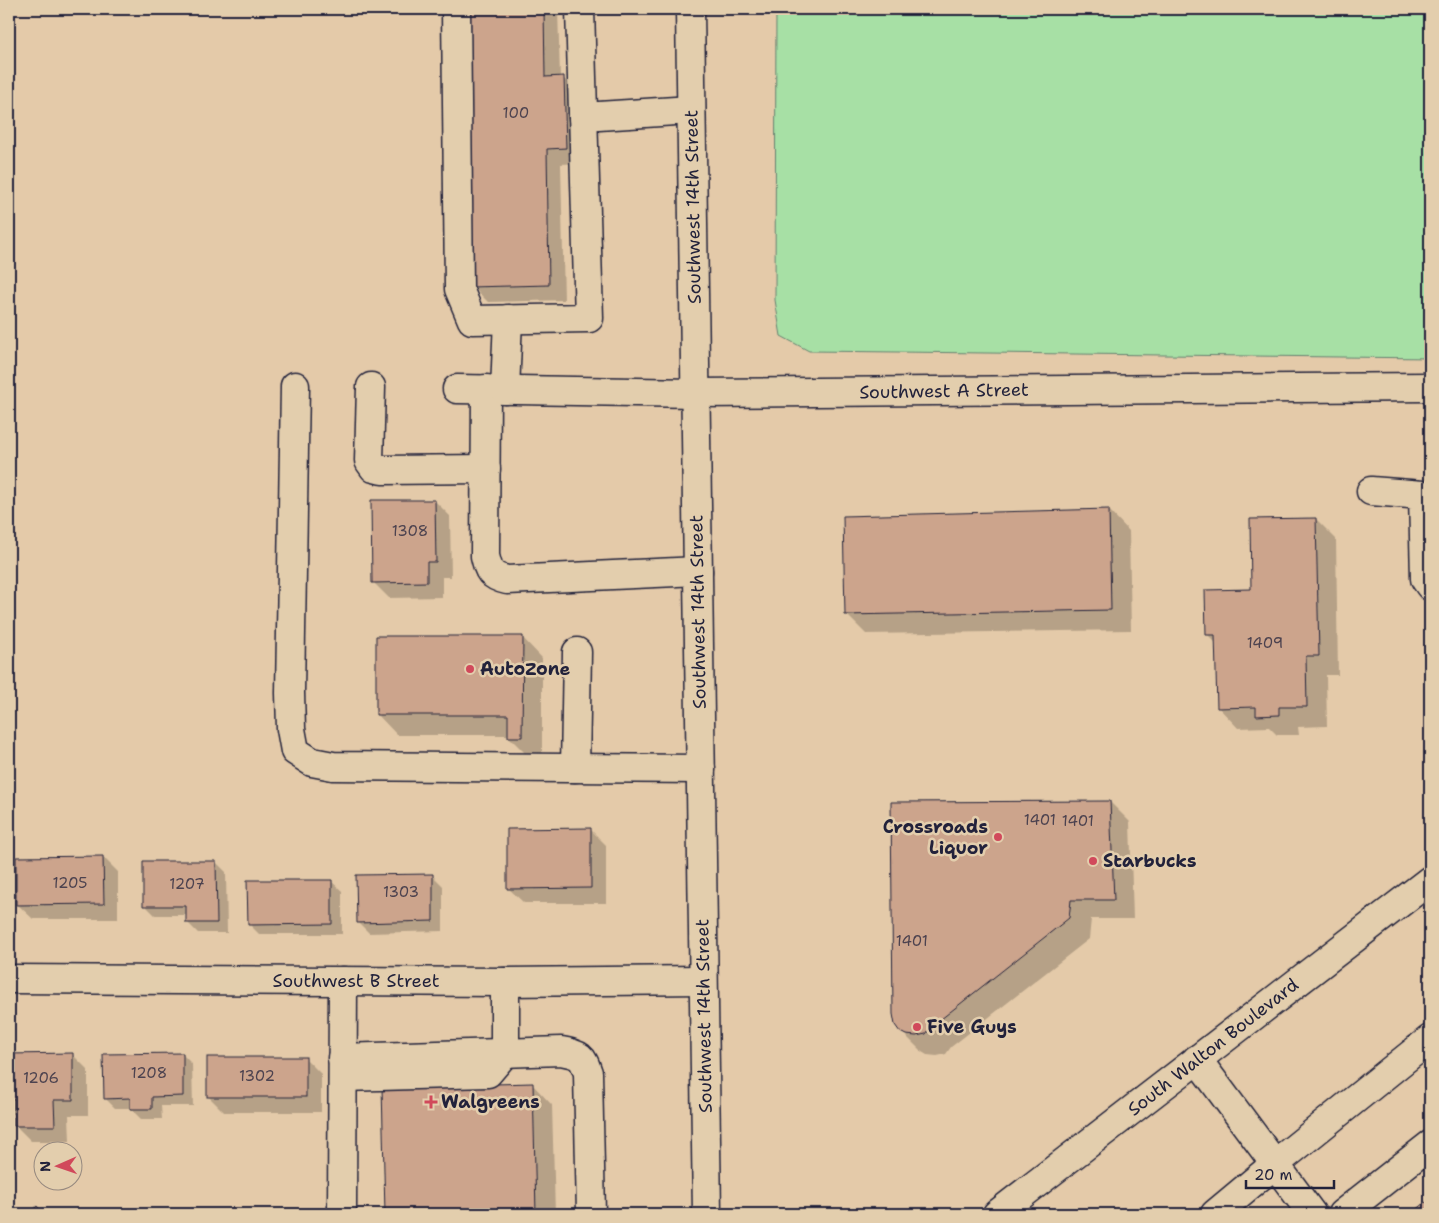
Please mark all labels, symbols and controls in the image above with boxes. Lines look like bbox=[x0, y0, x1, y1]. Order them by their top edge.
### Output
house number: 100 bbox=[503, 103, 529, 123]
street label: Southwest 14th Street bbox=[679, 109, 707, 304]
street label: Southwest A Street bbox=[859, 378, 1029, 404]
street label: Southwest 14th Street bbox=[684, 514, 712, 709]
house number: 1308 bbox=[392, 521, 428, 541]
house number: 1409 bbox=[1247, 633, 1283, 653]
place label: AutoZone bbox=[480, 657, 571, 681]
marker: AutoZone bbox=[464, 663, 476, 675]
house number: 1401 bbox=[1024, 810, 1056, 830]
house number: 1401 bbox=[1062, 811, 1094, 831]
place label: Crossroads Liquor bbox=[883, 815, 988, 860]
marker: Crossroads Liquor bbox=[992, 831, 1004, 843]
place label: Starbucks bbox=[1103, 849, 1197, 873]
marker: Starbucks bbox=[1087, 855, 1099, 867]
house number: 1205 bbox=[52, 873, 88, 893]
house number: 1207 bbox=[169, 874, 205, 894]
house number: 1303 bbox=[383, 882, 419, 902]
street label: Southwest 14th Street bbox=[690, 918, 718, 1113]
house number: 1401 bbox=[896, 931, 928, 951]
street label: Southwest B Street bbox=[273, 969, 440, 993]
street label: South Walton Boulevard bbox=[1123, 973, 1303, 1121]
place label: Five Guys bbox=[927, 1015, 1017, 1039]
marker: Five Guys bbox=[911, 1021, 923, 1033]
house number: 1208 bbox=[131, 1063, 167, 1083]
house number: 1302 bbox=[239, 1066, 275, 1086]
house number: 1206 bbox=[23, 1068, 59, 1088]
place label: Walgreens bbox=[441, 1090, 540, 1114]
marker: Walgreens bbox=[425, 1096, 437, 1108]
north arrow bbox=[32, 1140, 82, 1190]
scale bar bbox=[1246, 1158, 1334, 1190]
text: N bbox=[36, 1161, 54, 1172]
text: 20 m bbox=[1254, 1165, 1293, 1185]

